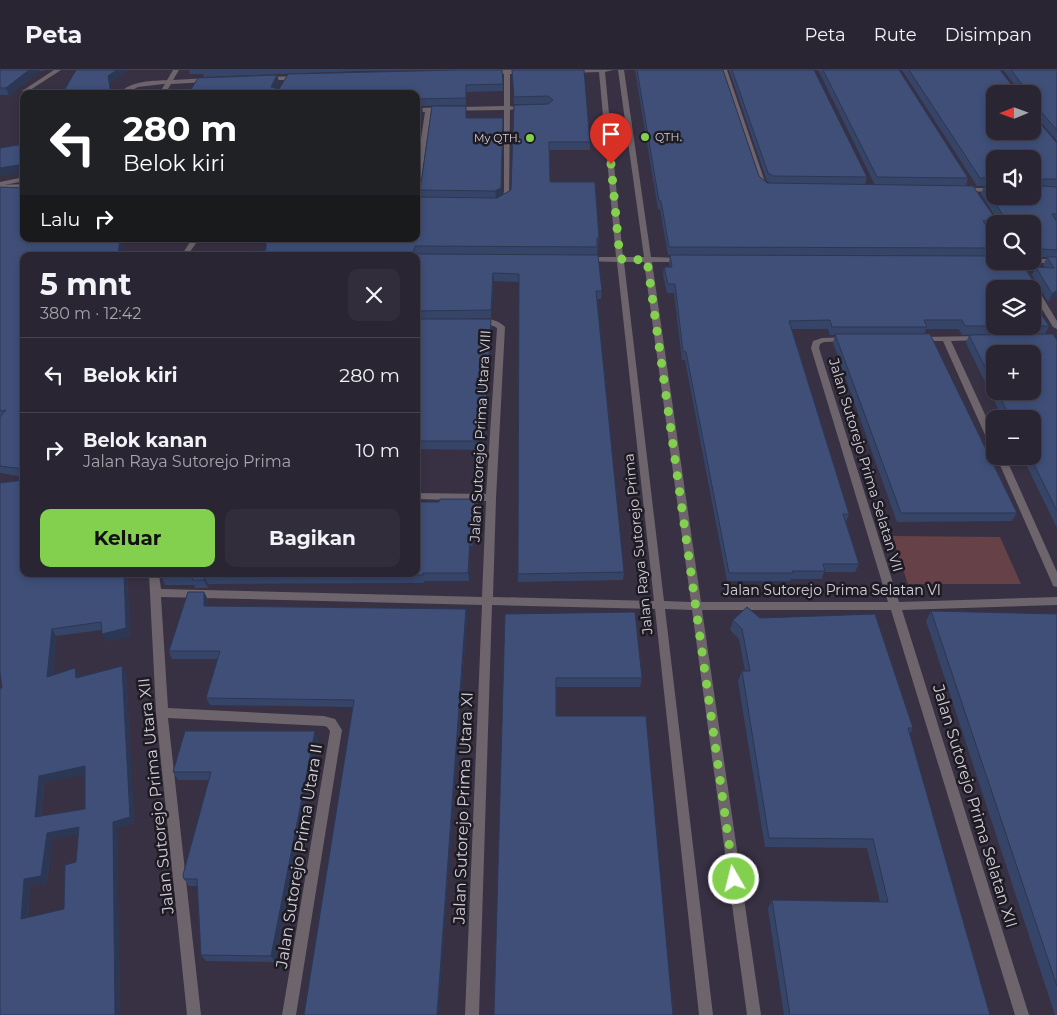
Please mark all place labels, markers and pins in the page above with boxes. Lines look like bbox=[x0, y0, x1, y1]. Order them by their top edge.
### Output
pin bbox=[590, 113, 632, 164]
place label: QTH. bbox=[655, 130, 682, 144]
place label: My QTH. bbox=[474, 131, 520, 145]
marker: QTH. bbox=[639, 131, 651, 143]
marker: My QTH. bbox=[524, 132, 536, 144]

